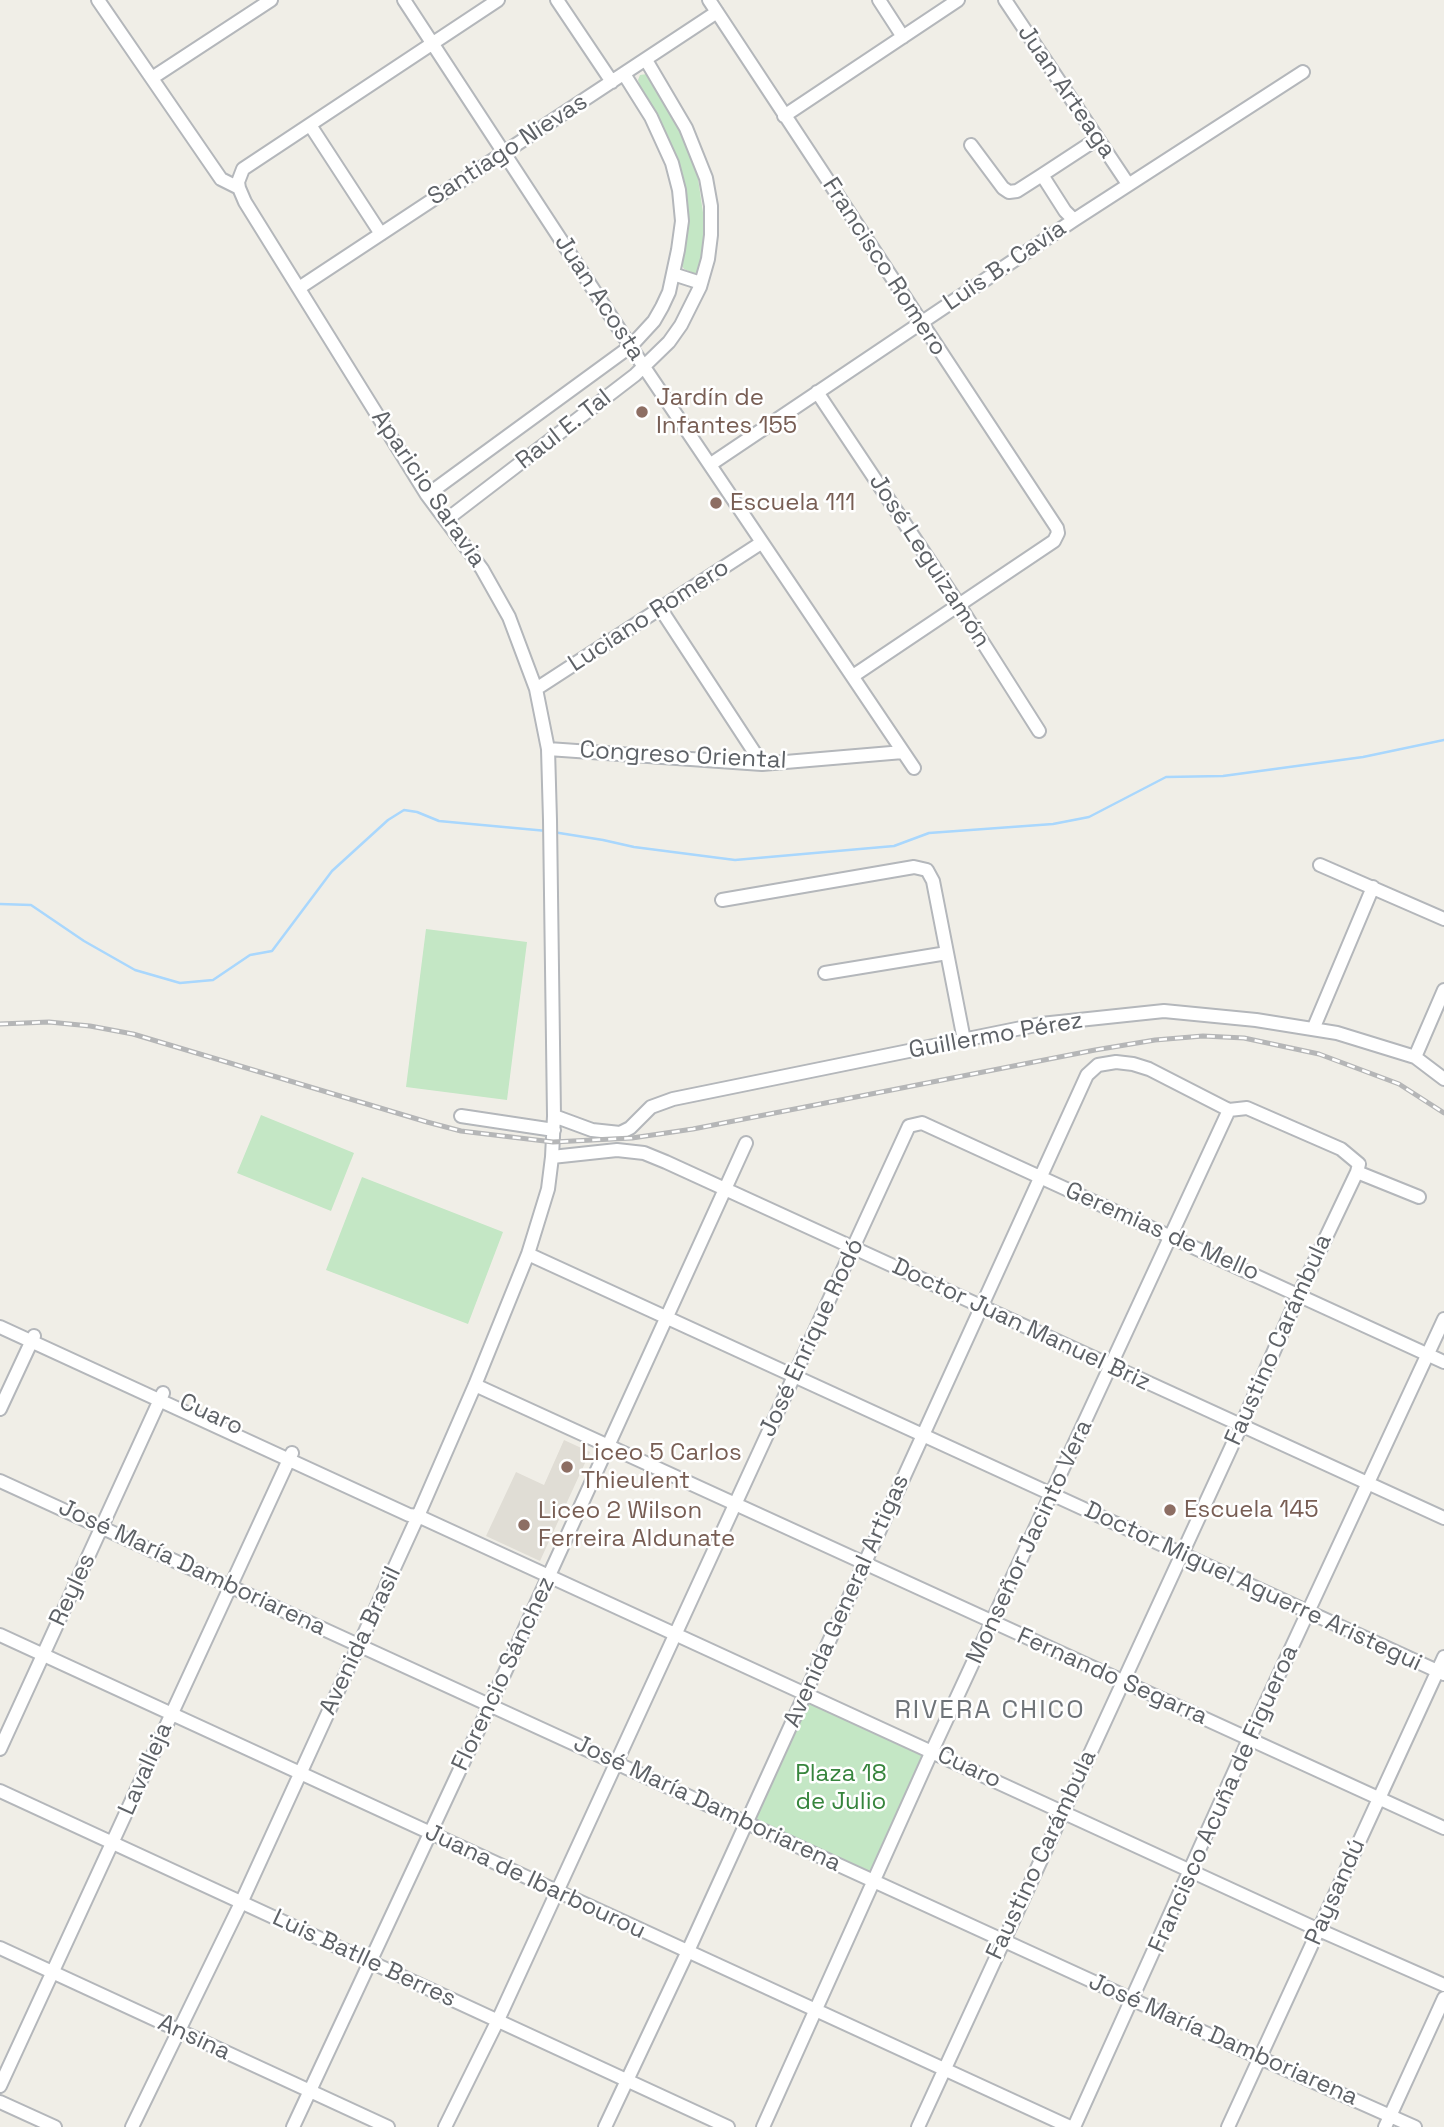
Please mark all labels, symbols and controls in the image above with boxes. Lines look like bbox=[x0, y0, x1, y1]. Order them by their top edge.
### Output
street label: Juan Arteaga bbox=[1011, 20, 1121, 164]
street label: Santiago Nievas bbox=[423, 88, 593, 212]
street label: Francisco Romero bbox=[816, 173, 952, 361]
street label: Luis B. Cavia bbox=[938, 214, 1072, 318]
street label: Juan Acosta bbox=[548, 230, 650, 366]
street label: Raul E. Tal bbox=[511, 384, 617, 476]
place label: Jardín de Infantes 155 bbox=[656, 384, 797, 440]
marker: Jardín de Infantes 155 bbox=[634, 404, 650, 420]
street label: Aparicio Saravia bbox=[365, 405, 491, 573]
street label: José Leguizamón bbox=[862, 469, 996, 653]
place label: Escuela 111 bbox=[730, 489, 855, 517]
marker: Escuela 111 bbox=[708, 495, 724, 511]
street label: Luciano Romero bbox=[563, 553, 735, 679]
street label: Congreso Oriental bbox=[579, 736, 787, 776]
street label: Guillermo Pérez bbox=[907, 1007, 1085, 1065]
street label: Geremias de Mello bbox=[1061, 1176, 1263, 1288]
street label: Faustino Carámbula bbox=[1219, 1230, 1339, 1450]
street label: José Enrique Rodó bbox=[753, 1234, 871, 1442]
street label: Doctor Juan Manuel Briz bbox=[887, 1252, 1155, 1398]
street label: Cuaro bbox=[174, 1388, 248, 1442]
street label: Monseñor Jacinto Vera bbox=[961, 1415, 1099, 1669]
place label: Liceo 5 Carlos Thieulent bbox=[581, 1439, 742, 1495]
marker: Liceo 5 Carlos Thieulent bbox=[559, 1459, 575, 1475]
street label: Avenida General Artigas bbox=[778, 1470, 916, 1732]
street label: José María Damboriarena bbox=[54, 1493, 330, 1643]
street label: Doctor Miguel Aguerre Aristegui bbox=[1080, 1496, 1426, 1678]
place label: Escuela 145 bbox=[1184, 1496, 1319, 1524]
place label: Liceo 2 Wilson Ferreira Aldunate bbox=[538, 1497, 735, 1553]
marker: Escuela 145 bbox=[1162, 1502, 1178, 1518]
marker: Liceo 2 Wilson Ferreira Aldunate bbox=[516, 1517, 532, 1533]
street label: Reyles bbox=[44, 1549, 102, 1631]
street label: Avenida Brasil bbox=[314, 1562, 408, 1720]
street label: Florencio Sánchez bbox=[446, 1572, 562, 1776]
street label: Fernando Segarra bbox=[1012, 1622, 1212, 1732]
street label: Francisco Acuña de Figueroa bbox=[1143, 1641, 1305, 1957]
district label: RIVERA CHICO bbox=[896, 1695, 1084, 1727]
street label: Lavalleja bbox=[113, 1718, 179, 1820]
street label: José María Damboriarena bbox=[569, 1729, 845, 1879]
street label: Cuaro bbox=[932, 1741, 1006, 1795]
street label: Faustino Carámbula bbox=[981, 1746, 1103, 1964]
park label: Plaza 18 de Julio bbox=[795, 1760, 887, 1816]
street label: Juana de Ibarbourou bbox=[420, 1818, 650, 1946]
street label: Paysandú bbox=[1300, 1834, 1372, 1950]
street label: Luis Batlle Berres bbox=[268, 1904, 460, 2014]
street label: José María Damboriarena bbox=[1084, 1968, 1362, 2112]
street label: Ansina bbox=[153, 2009, 235, 2067]

